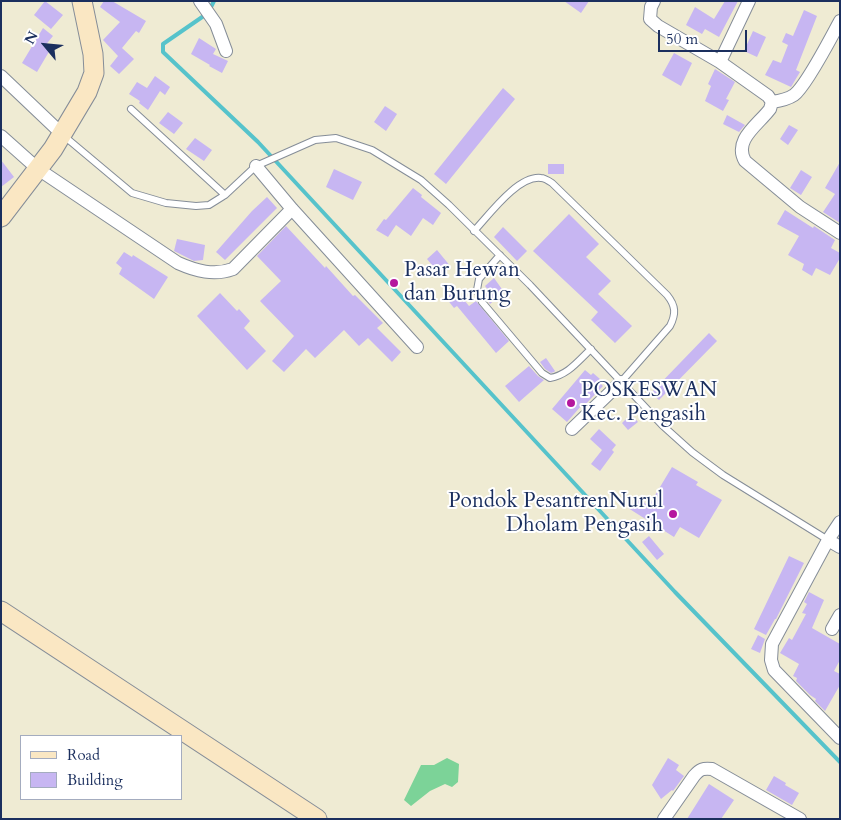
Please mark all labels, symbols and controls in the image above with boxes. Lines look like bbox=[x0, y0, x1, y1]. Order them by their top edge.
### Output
north arrow bbox=[20, 20, 70, 70]
scale bar bbox=[661, 20, 750, 52]
text: N bbox=[20, 28, 43, 48]
text: 50 m bbox=[666, 29, 698, 49]
place label: Pasar Hewan dan Burung bbox=[404, 258, 520, 308]
marker: Pasar Hewan dan Burung bbox=[388, 277, 400, 289]
place label: POSKESWAN Kec. Pengasih bbox=[581, 378, 717, 428]
marker: POSKESWAN Kec. Pengasih bbox=[565, 397, 577, 409]
place label: Pondok PesantrenNurul Dholam Pengasih bbox=[448, 489, 663, 539]
marker: Pondok PesantrenNurul Dholam Pengasih bbox=[667, 508, 679, 520]
legend bbox=[20, 735, 182, 800]
text: Road bbox=[67, 745, 100, 765]
text: Building bbox=[67, 770, 123, 790]

